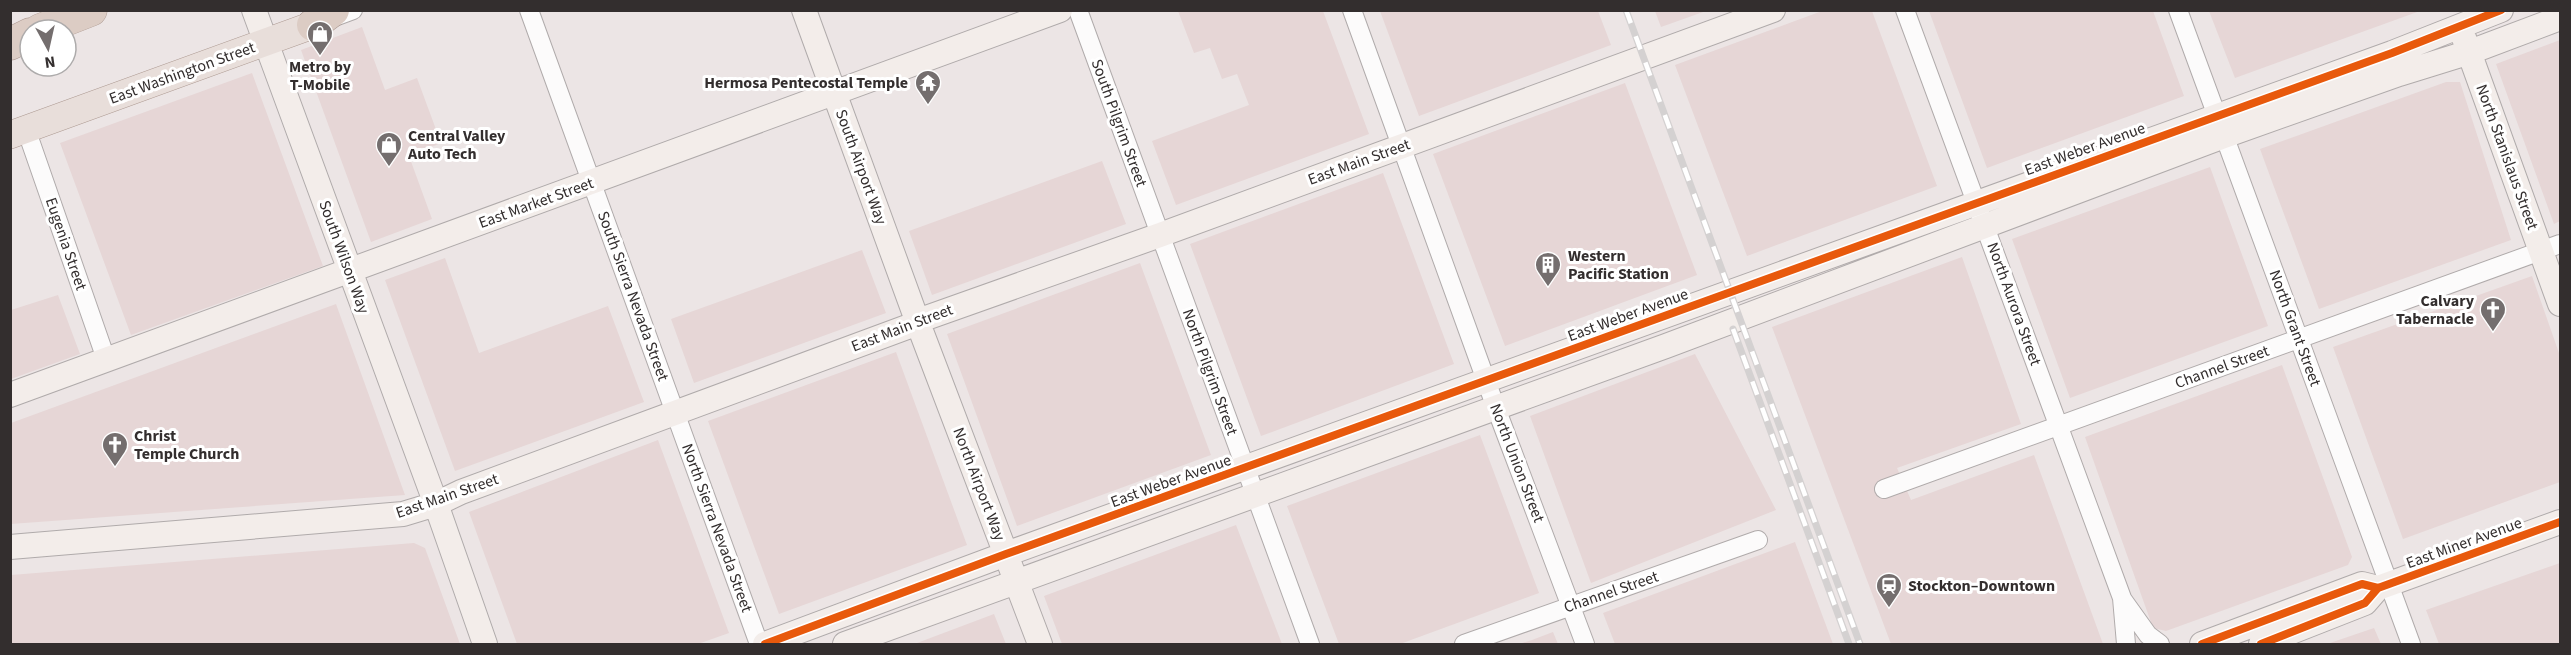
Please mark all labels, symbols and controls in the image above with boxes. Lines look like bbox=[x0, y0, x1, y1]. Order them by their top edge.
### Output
north arrow bbox=[18, 18, 78, 78]
shop icon: Metro by T-Mobile bbox=[305, 19, 335, 57]
street label: East Washington Street bbox=[106, 36, 259, 110]
text: N bbox=[43, 50, 57, 73]
place label: Metro by T-Mobile bbox=[289, 56, 352, 96]
street label: South Pilgrim Street bbox=[1086, 56, 1153, 190]
temple icon: Hermosa Pentecostal Temple bbox=[913, 68, 943, 106]
place label: Hermosa Pentecostal Temple bbox=[704, 72, 908, 94]
street label: North Stanislaus Street bbox=[2470, 81, 2544, 233]
street label: South Airport Way bbox=[830, 106, 892, 228]
street label: East Weber Avenue bbox=[2022, 117, 2148, 181]
place label: Central Valley Auto Tech bbox=[407, 125, 506, 165]
shop icon: Central Valley Auto Tech bbox=[374, 130, 404, 168]
street label: East Main Street bbox=[1305, 133, 1414, 191]
street label: East Market Street bbox=[475, 172, 597, 234]
street label: Eugenia Street bbox=[40, 195, 92, 294]
street label: South Wilson Way bbox=[313, 197, 375, 317]
street label: South Sierra Nevada Street bbox=[592, 208, 674, 385]
street label: North Aurora Street bbox=[1981, 239, 2047, 369]
place label: Western Pacific Station bbox=[1568, 245, 1669, 285]
building icon: Western Pacific Station bbox=[1533, 250, 1563, 288]
street label: North Grant Street bbox=[2264, 267, 2326, 390]
street label: East Weber Avenue bbox=[1565, 283, 1691, 347]
place label: Calvary Tabernacle bbox=[2396, 290, 2475, 330]
church icon: Calvary Tabernacle bbox=[2478, 295, 2508, 333]
street label: East Main Street bbox=[848, 298, 957, 357]
street label: North Pilgrim Street bbox=[1177, 306, 1243, 439]
street label: Channel Street bbox=[2172, 340, 2273, 394]
street label: North Union Street bbox=[1484, 400, 1550, 526]
street label: North Airport Way bbox=[947, 424, 1011, 544]
place label: Christ Temple Church bbox=[134, 425, 239, 465]
church icon: Christ Temple Church bbox=[100, 430, 130, 468]
street label: North Sierra Nevada Street bbox=[676, 441, 758, 616]
street label: East Weber Avenue bbox=[1108, 449, 1234, 513]
street label: East Main Street bbox=[393, 468, 502, 524]
street label: East Miner Avenue bbox=[2403, 512, 2525, 574]
street label: Channel Street bbox=[1561, 565, 1662, 618]
station icon: Stockton–Downtown bbox=[1874, 571, 1904, 609]
place label: Stockton–Downtown bbox=[1908, 575, 2055, 597]

